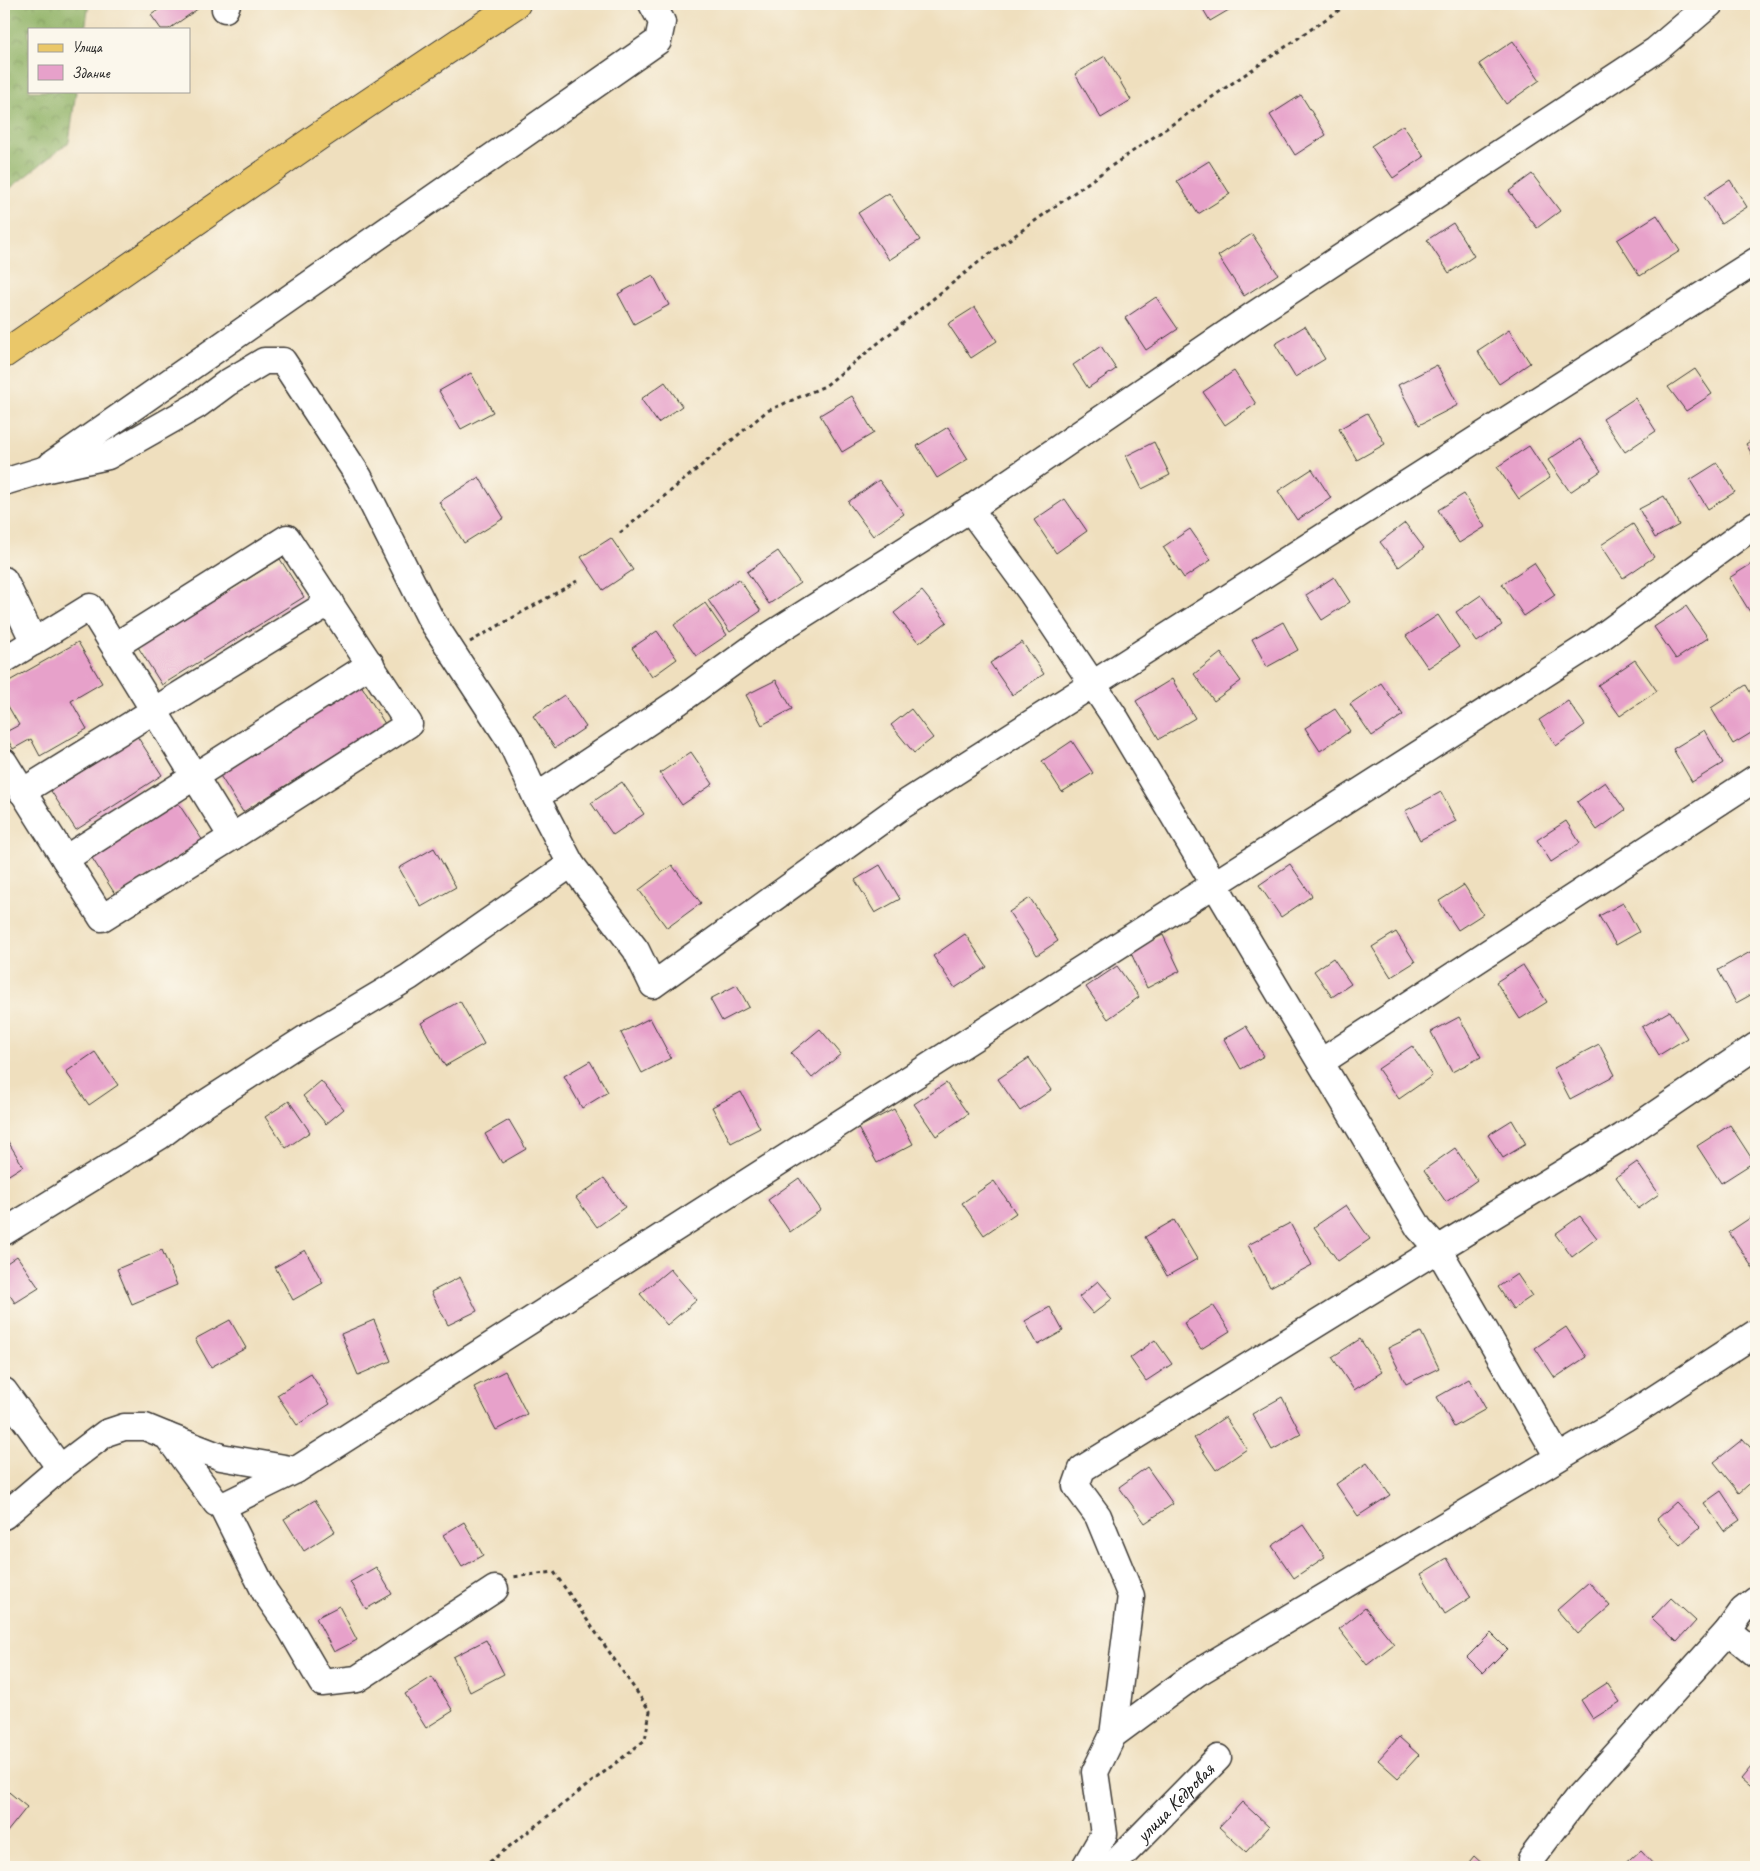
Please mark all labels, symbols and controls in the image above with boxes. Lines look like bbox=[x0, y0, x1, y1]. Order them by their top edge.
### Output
legend bbox=[28, 28, 190, 92]
text: Улица bbox=[72, 38, 103, 57]
text: Здание bbox=[72, 64, 111, 83]
street label: улица Кедровая bbox=[1130, 1757, 1220, 1848]

